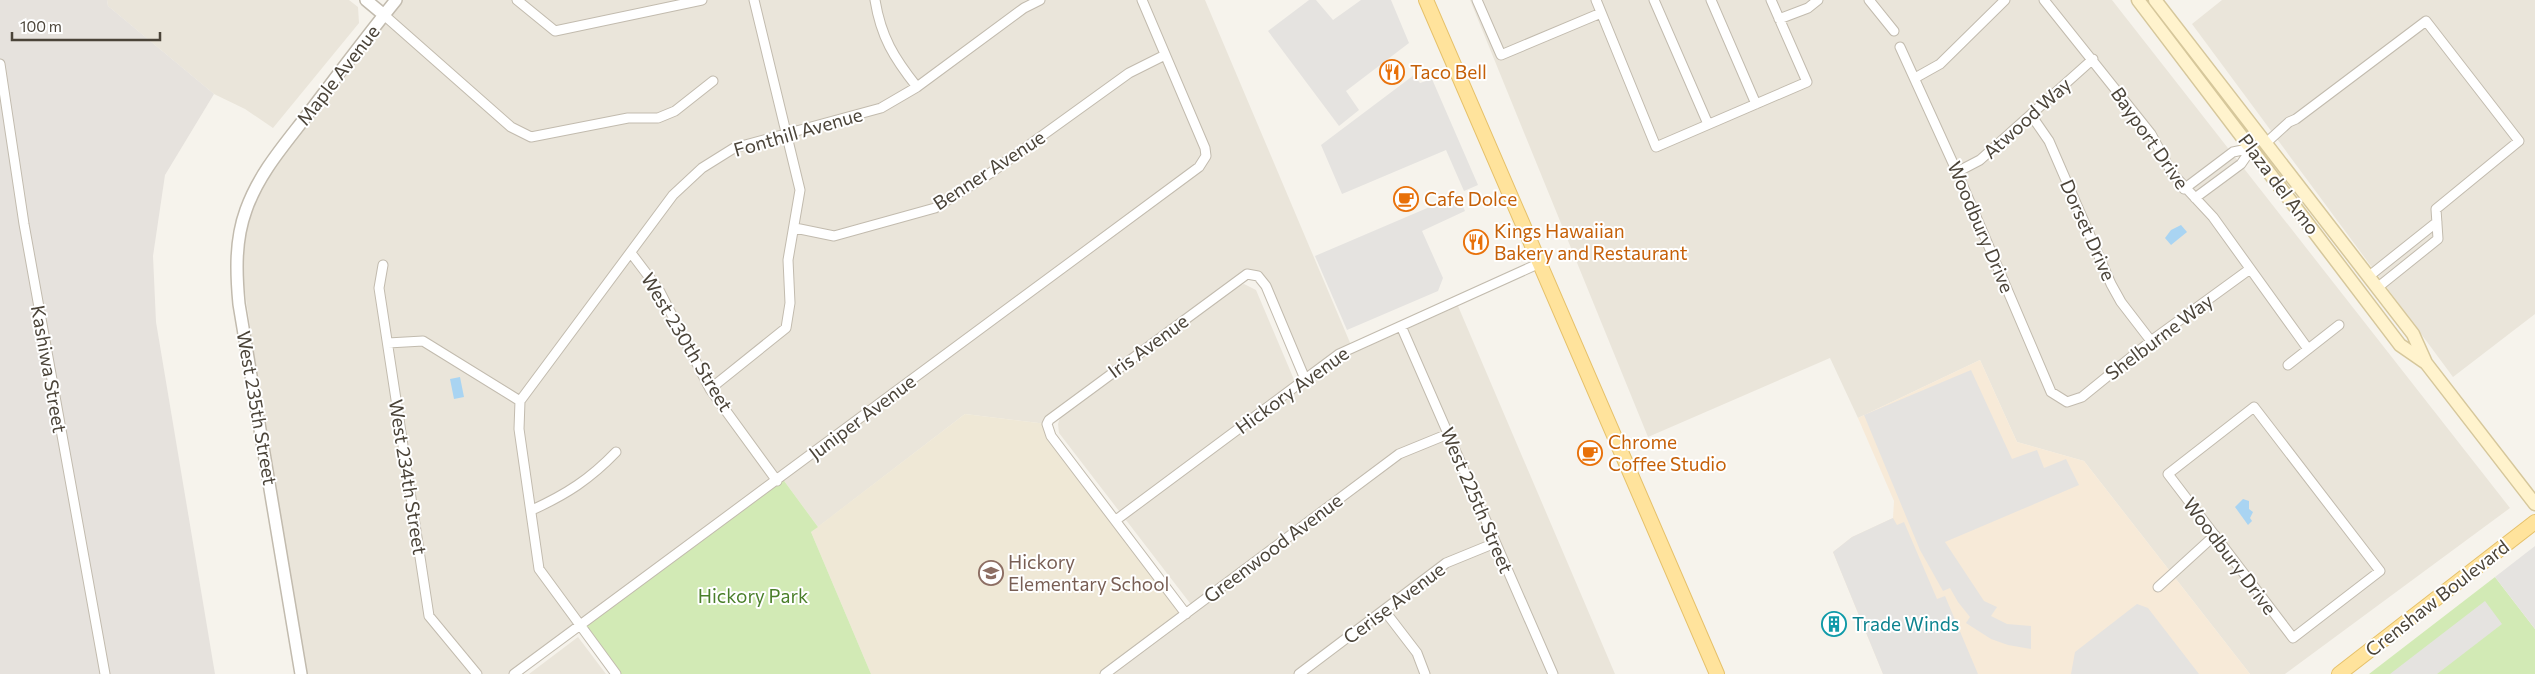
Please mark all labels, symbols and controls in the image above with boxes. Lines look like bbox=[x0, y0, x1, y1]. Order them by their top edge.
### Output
scale bar bbox=[12, 10, 160, 42]
text: 100 m bbox=[20, 17, 62, 35]
street label: Maple Avenue bbox=[291, 20, 384, 129]
restaurant icon: Taco Bell bbox=[1379, 59, 1405, 85]
place label: Taco Bell bbox=[1410, 60, 1487, 83]
street label: Atwood Way bbox=[1978, 72, 2075, 163]
street label: Bayport Drive bbox=[2107, 82, 2194, 193]
street label: Fonthill Avenue bbox=[731, 102, 865, 161]
street label: Benner Avenue bbox=[929, 125, 1049, 214]
street label: Plaza del Amo bbox=[2234, 129, 2325, 239]
street label: Woodbury Drive bbox=[1943, 158, 2020, 296]
street label: Dorset Drive bbox=[2056, 176, 2121, 284]
cafe icon: Cafe Dolce bbox=[1393, 186, 1419, 212]
place label: Cafe Dolce bbox=[1424, 187, 1517, 210]
place label: Kings Hawaiian Bakery and Restaurant bbox=[1494, 219, 1688, 264]
restaurant icon: Kings Hawaiian Bakery and Restaurant bbox=[1463, 229, 1489, 255]
street label: West 230th Street bbox=[637, 268, 738, 416]
street label: Shelburne Way bbox=[2100, 289, 2217, 385]
street label: Kashiwa Street bbox=[27, 303, 72, 435]
street label: Iris Avenue bbox=[1103, 309, 1192, 382]
street label: West 235th Street bbox=[233, 329, 282, 487]
street label: Hickory Avenue bbox=[1231, 341, 1353, 438]
street label: Juniper Avenue bbox=[804, 369, 920, 464]
street label: West 234th Street bbox=[385, 398, 432, 556]
street label: West 225th Street bbox=[1436, 423, 1519, 576]
place label: Chrome Coffee Studio bbox=[1608, 430, 1727, 475]
cafe icon: Chrome Coffee Studio bbox=[1577, 440, 1603, 466]
street label: Greenwood Avenue bbox=[1199, 488, 1346, 607]
street label: Woodbury Drive bbox=[2179, 493, 2282, 619]
street label: Crenshaw Boulevard bbox=[2360, 534, 2513, 661]
place label: Hickory Elementary School bbox=[1008, 550, 1169, 595]
street label: Cerise Avenue bbox=[1338, 557, 1449, 648]
school or university icon: Hickory Elementary School bbox=[978, 560, 1004, 586]
park label: Hickory Park bbox=[698, 584, 808, 607]
building icon: Trade Winds bbox=[1821, 611, 1847, 637]
place label: Trade Winds bbox=[1852, 612, 1959, 635]

